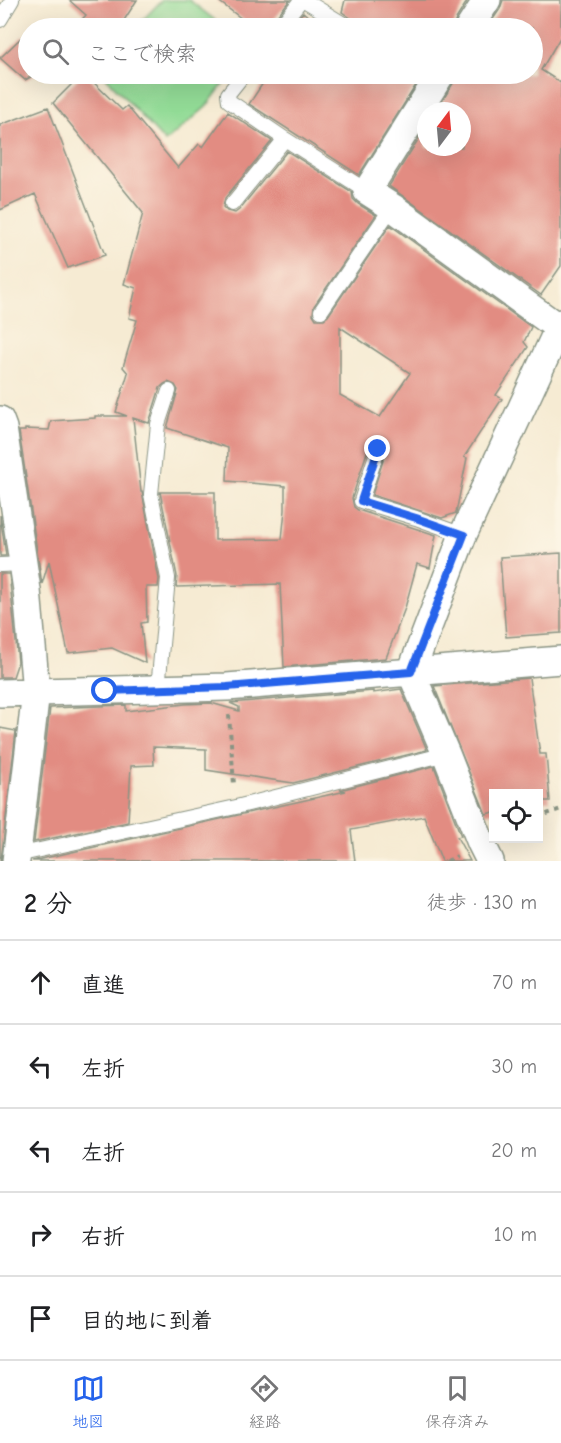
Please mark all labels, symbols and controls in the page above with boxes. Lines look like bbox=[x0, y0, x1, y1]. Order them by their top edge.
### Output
search box bbox=[18, 18, 543, 84]
icon: search bbox=[39, 35, 72, 68]
text: ここで検索 bbox=[87, 41, 197, 67]
north arrow bbox=[417, 102, 471, 156]
route end bbox=[364, 435, 390, 461]
route start bbox=[91, 677, 117, 703]
map controls bbox=[489, 789, 543, 843]
button: locate bbox=[489, 789, 543, 843]
text: 2 分 bbox=[24, 889, 72, 919]
text: 徒歩 · 130 m bbox=[427, 891, 537, 914]
icon: ahead bbox=[24, 966, 57, 999]
text: 70 m bbox=[492, 971, 537, 994]
text: 直進 bbox=[81, 972, 125, 998]
icon: left bbox=[24, 1050, 57, 1083]
text: 30 m bbox=[491, 1055, 537, 1078]
text: 左折 bbox=[81, 1056, 125, 1082]
icon: left bbox=[24, 1134, 57, 1167]
text: 20 m bbox=[491, 1139, 537, 1162]
text: 左折 bbox=[81, 1140, 125, 1166]
icon: right bbox=[24, 1218, 57, 1251]
text: 10 m bbox=[494, 1223, 537, 1246]
text: 右折 bbox=[81, 1224, 125, 1250]
icon: arrive bbox=[24, 1302, 57, 1335]
text: 目的地に到着 bbox=[81, 1308, 213, 1334]
tab: 地図 bbox=[72, 1372, 105, 1432]
tab: 経路 bbox=[248, 1372, 281, 1432]
tab: 保存済み bbox=[425, 1372, 489, 1432]

